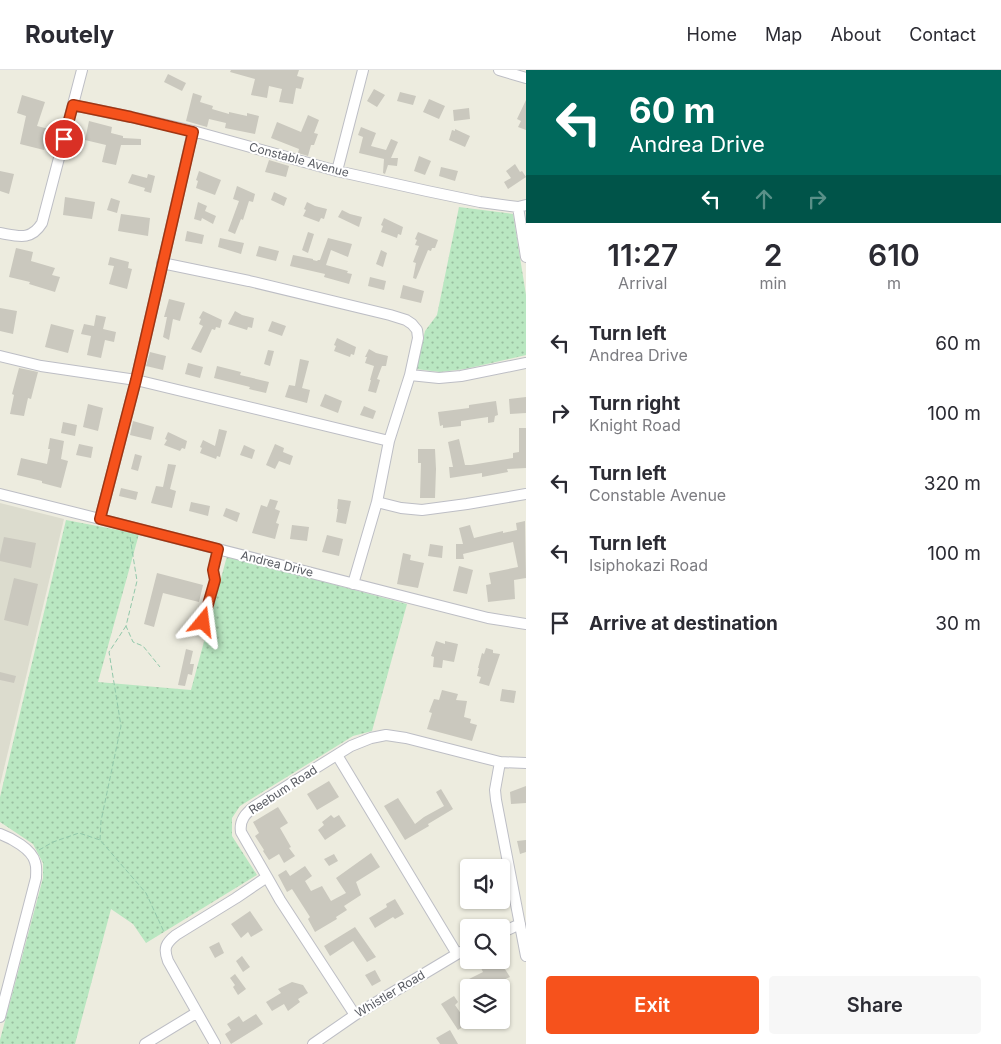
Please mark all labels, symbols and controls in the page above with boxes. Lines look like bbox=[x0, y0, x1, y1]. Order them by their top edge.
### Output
text: Routely bbox=[25, 20, 114, 49]
text: Home bbox=[687, 24, 737, 45]
text: Map bbox=[765, 24, 802, 45]
text: About bbox=[830, 24, 881, 45]
text: Contact bbox=[909, 24, 976, 45]
text: 60 m bbox=[629, 89, 716, 131]
icon: left bbox=[546, 90, 611, 155]
pin bbox=[43, 118, 85, 160]
icon: arrive bbox=[50, 125, 78, 153]
text: Andrea Drive bbox=[629, 131, 765, 157]
street label: Constable Avenue bbox=[247, 139, 351, 180]
icon: left bbox=[697, 185, 725, 213]
icon: ahead bbox=[750, 185, 778, 213]
icon: right bbox=[803, 185, 831, 213]
text: 11:27 bbox=[607, 237, 678, 273]
text: 2 bbox=[764, 237, 782, 273]
text: 610 bbox=[868, 237, 920, 273]
text: Arrival bbox=[618, 273, 667, 293]
text: min bbox=[759, 273, 787, 293]
text: m bbox=[887, 273, 901, 293]
text: Turn left bbox=[589, 322, 667, 345]
icon: left bbox=[546, 329, 574, 357]
text: 60 m bbox=[935, 332, 981, 355]
text: Andrea Drive bbox=[589, 345, 688, 365]
text: Turn right bbox=[589, 392, 680, 415]
icon: right bbox=[546, 399, 574, 427]
text: 100 m bbox=[927, 402, 981, 425]
text: Knight Road bbox=[589, 415, 681, 435]
text: Turn left bbox=[589, 462, 667, 485]
icon: left bbox=[546, 469, 574, 497]
text: 320 m bbox=[924, 472, 981, 495]
text: Constable Avenue bbox=[589, 485, 726, 505]
text: Turn left bbox=[589, 532, 667, 555]
icon: left bbox=[546, 539, 574, 567]
text: 100 m bbox=[927, 542, 981, 565]
street label: Andrea Drive bbox=[239, 547, 315, 580]
text: Isiphokazi Road bbox=[589, 555, 708, 575]
position arrow bbox=[176, 595, 228, 647]
icon: arrive bbox=[546, 609, 574, 637]
text: Arrive at destination bbox=[589, 612, 778, 635]
text: 30 m bbox=[935, 612, 981, 635]
street label: Reebum Road bbox=[246, 762, 320, 817]
map controls bbox=[460, 859, 510, 1029]
button: sound bbox=[460, 859, 510, 909]
button: search bbox=[460, 919, 510, 969]
street label: Whistler Road bbox=[352, 967, 427, 1020]
button: Exit bbox=[546, 976, 759, 1034]
button: Share bbox=[769, 976, 981, 1034]
button: layers bbox=[460, 979, 510, 1029]

